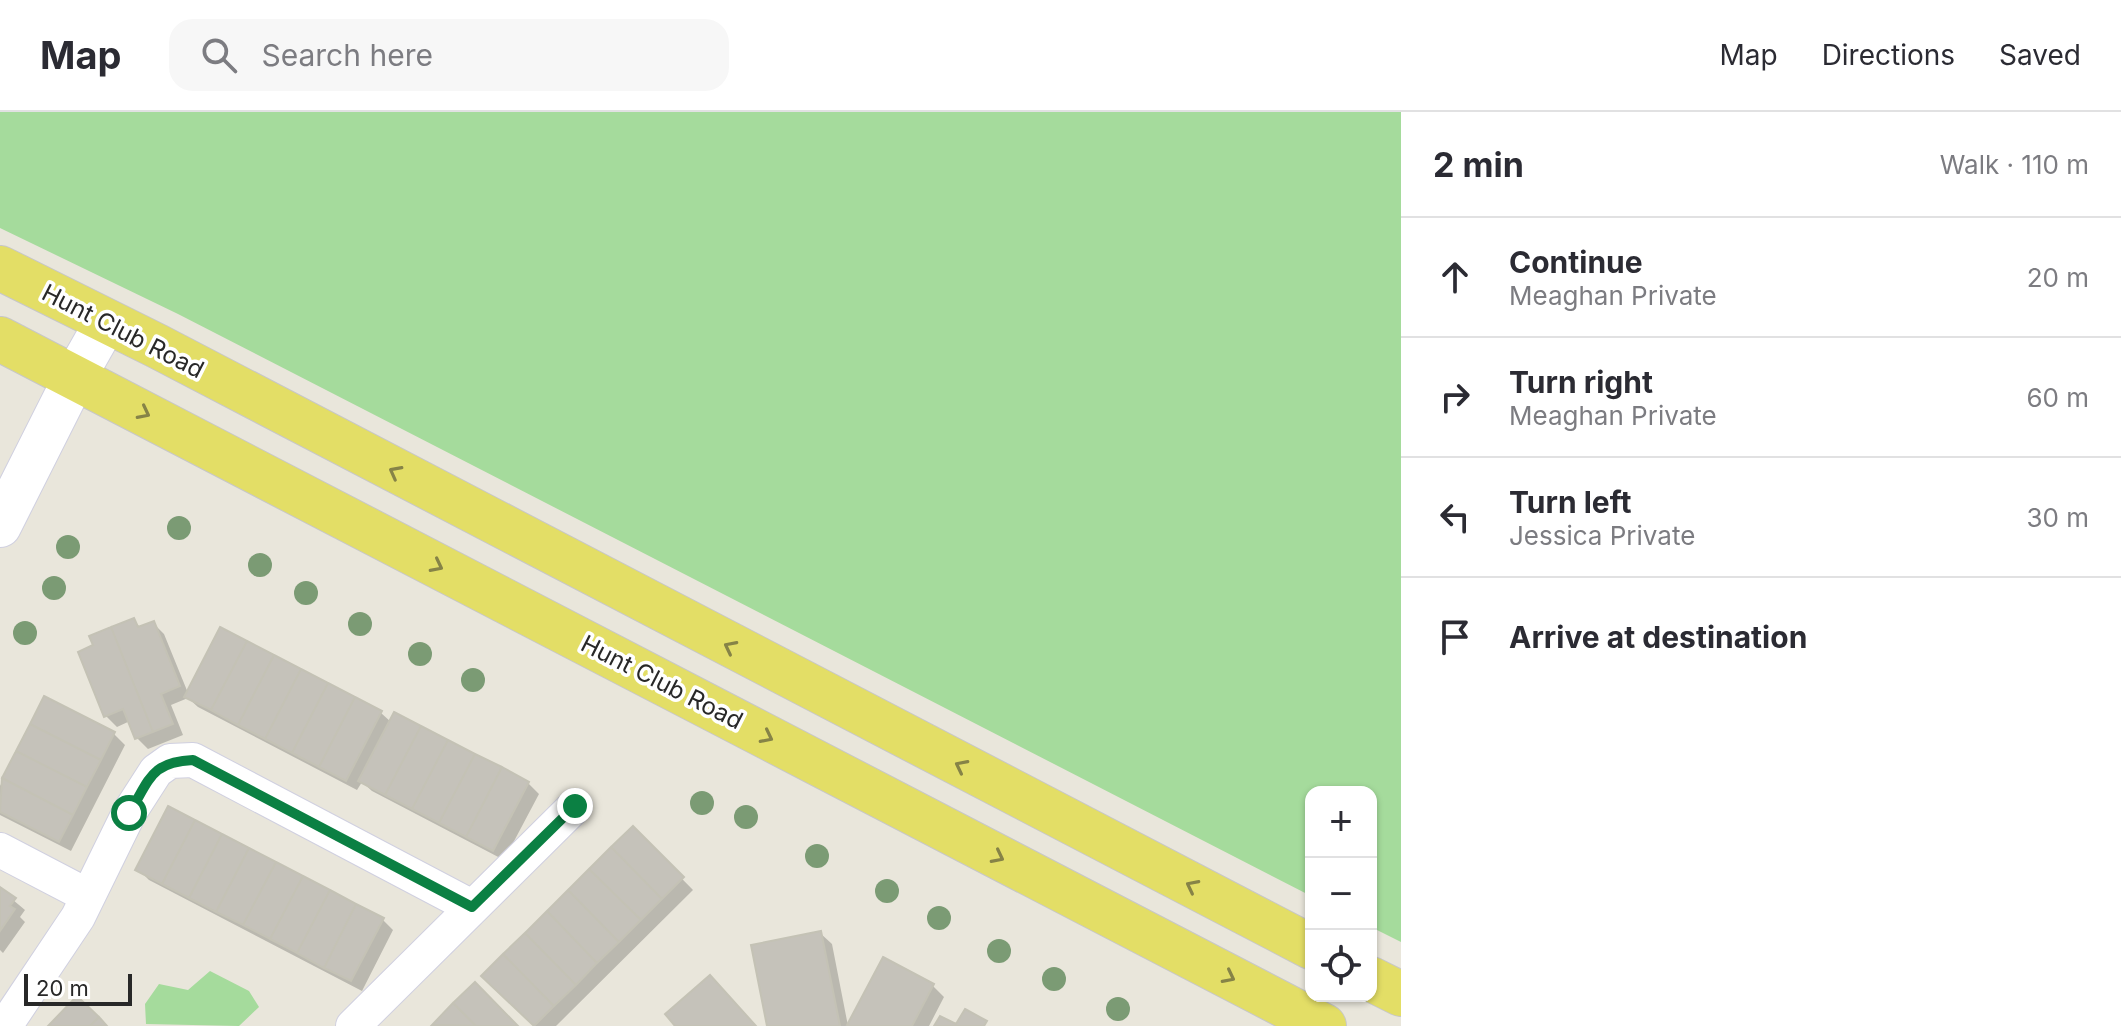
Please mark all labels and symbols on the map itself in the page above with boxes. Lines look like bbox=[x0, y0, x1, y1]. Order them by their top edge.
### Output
street label: Hunt Club Road bbox=[37, 278, 209, 384]
one-way arrow bbox=[135, 404, 150, 419]
one-way arrow bbox=[389, 466, 404, 481]
one-way arrow bbox=[429, 556, 444, 571]
street label: Hunt Club Road bbox=[576, 629, 748, 735]
one-way arrow bbox=[724, 641, 739, 656]
one-way arrow bbox=[759, 727, 774, 743]
one-way arrow bbox=[955, 761, 970, 776]
route end bbox=[557, 788, 593, 824]
route start bbox=[111, 795, 147, 831]
one-way arrow bbox=[990, 847, 1004, 862]
one-way arrow bbox=[1186, 880, 1200, 895]
one-way arrow bbox=[1220, 967, 1235, 982]
scale bar bbox=[24, 970, 132, 1006]

